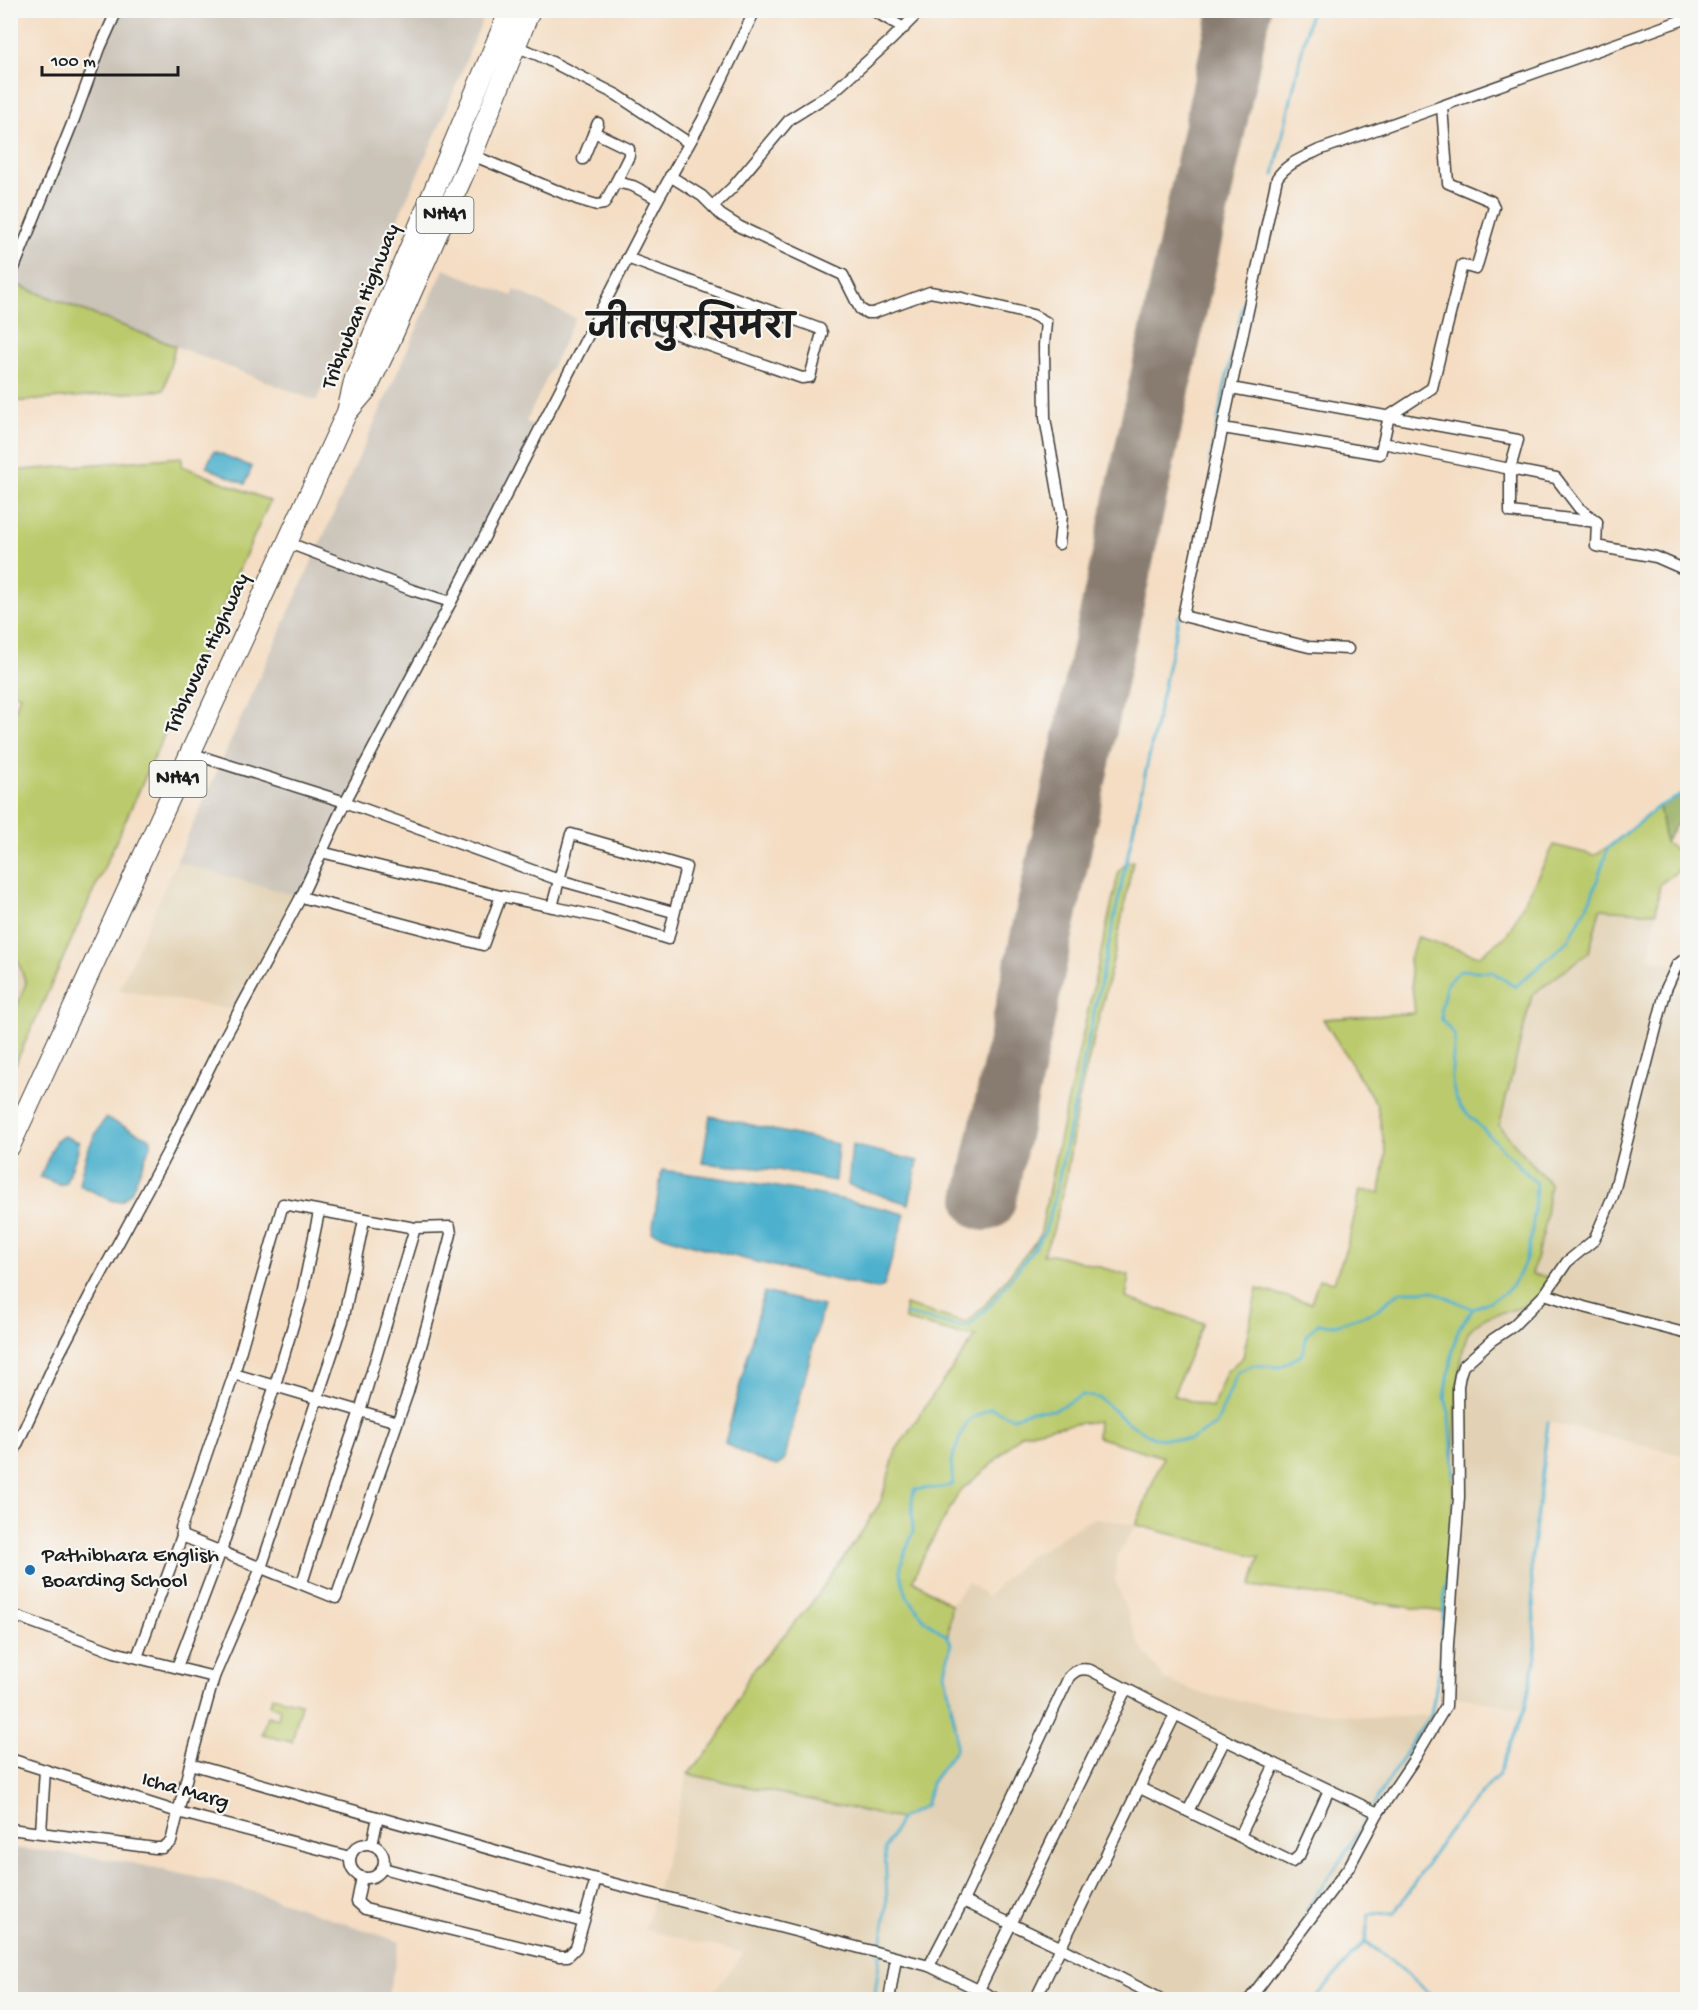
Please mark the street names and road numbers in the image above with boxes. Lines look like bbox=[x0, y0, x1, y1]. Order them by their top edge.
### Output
road number: NH41 bbox=[416, 197, 474, 233]
street label: Tribhuban Highway bbox=[316, 220, 407, 395]
street label: Tribhuvan Highway bbox=[159, 569, 257, 740]
road number: NH41 bbox=[150, 761, 207, 797]
street label: Icha Marg bbox=[138, 1767, 232, 1817]

